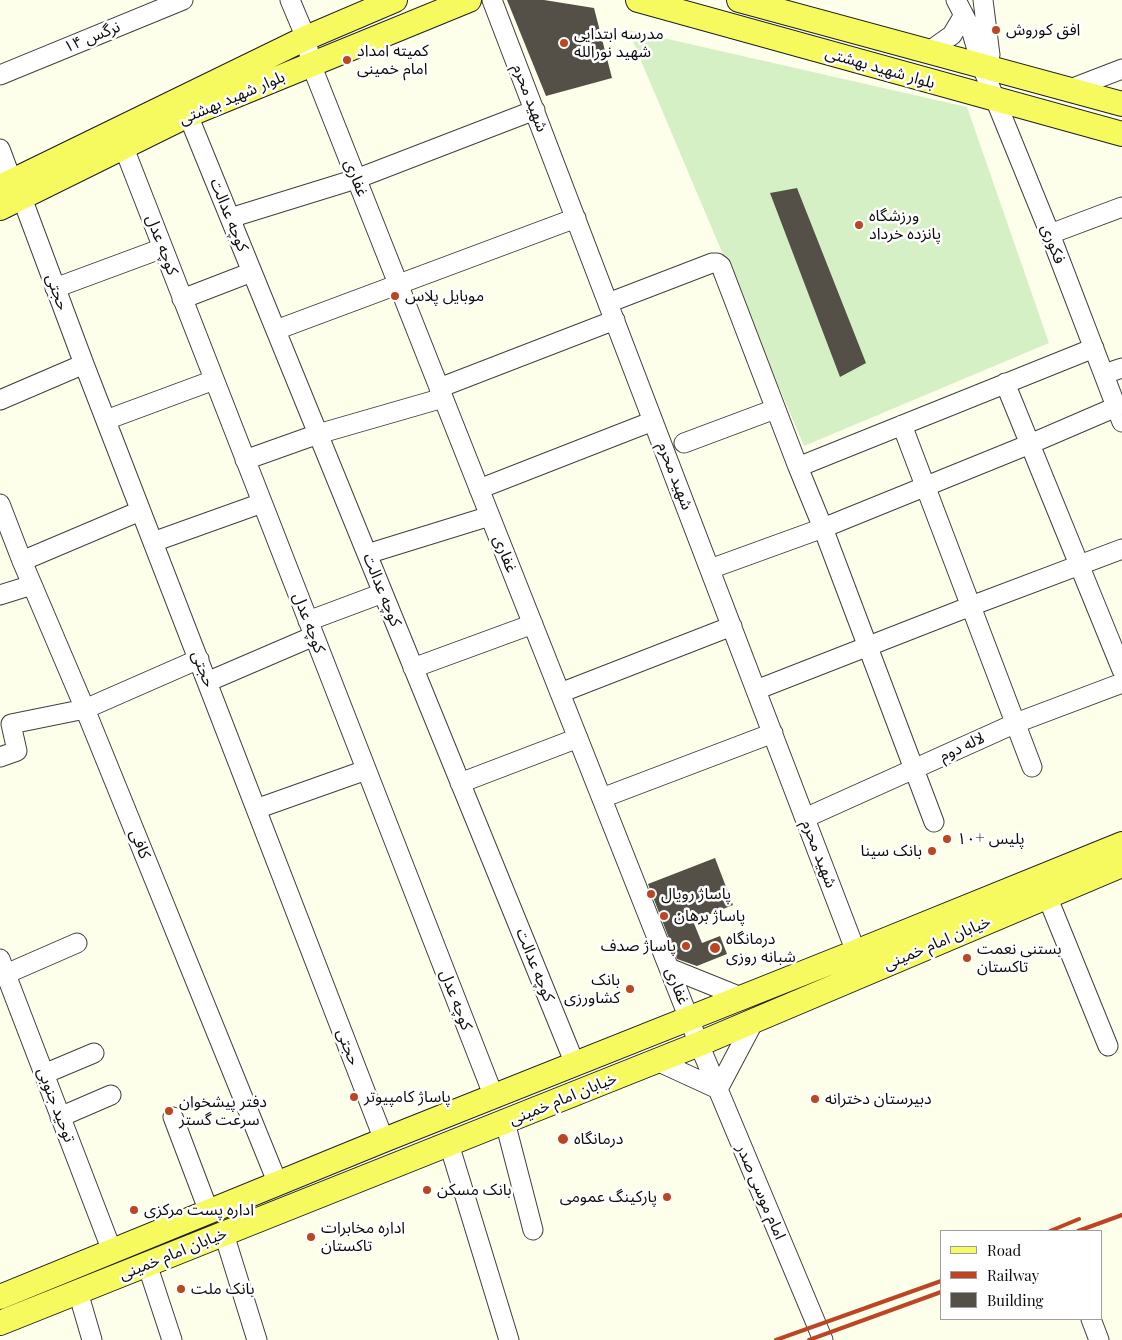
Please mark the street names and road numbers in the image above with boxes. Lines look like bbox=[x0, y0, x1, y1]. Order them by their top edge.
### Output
street label: نرگس ۱۴ bbox=[61, 17, 123, 57]
street label: بلوار شهید بهشتی bbox=[823, 43, 937, 93]
street label: شهید محرم bbox=[508, 61, 552, 135]
street label: بلوار شهید بهشتی bbox=[176, 67, 288, 129]
street label: غفاری bbox=[340, 156, 372, 200]
street label: کوچه عدالت bbox=[206, 176, 252, 254]
street label: کوچه عدل bbox=[142, 212, 182, 278]
street label: فکوری bbox=[1037, 221, 1069, 267]
street label: حجتی bbox=[42, 271, 72, 313]
street label: شهید محرم bbox=[653, 439, 697, 513]
street label: غفاری bbox=[489, 532, 521, 576]
street label: کوچه عدالت bbox=[359, 551, 405, 629]
street label: کوچه عدل bbox=[289, 590, 329, 656]
street label: حجتی bbox=[187, 648, 219, 690]
street label: لاله دوم bbox=[936, 728, 988, 766]
street label: شهید محرم bbox=[797, 817, 841, 891]
street label: کافی bbox=[125, 826, 155, 862]
street label: خیابان امام خمینی bbox=[881, 912, 993, 974]
street label: کوچه عدالت bbox=[512, 926, 558, 1004]
street label: غفاری bbox=[661, 964, 693, 1008]
street label: کوچه عدل bbox=[436, 967, 476, 1033]
street label: حجتی bbox=[332, 1026, 364, 1068]
street label: توحید جنوبی bbox=[33, 1065, 79, 1145]
street label: خیابان امام خمینی bbox=[506, 1069, 620, 1129]
street label: امام موسی صدر bbox=[732, 1141, 790, 1243]
street label: خیابان امام خمینی bbox=[116, 1224, 230, 1284]

